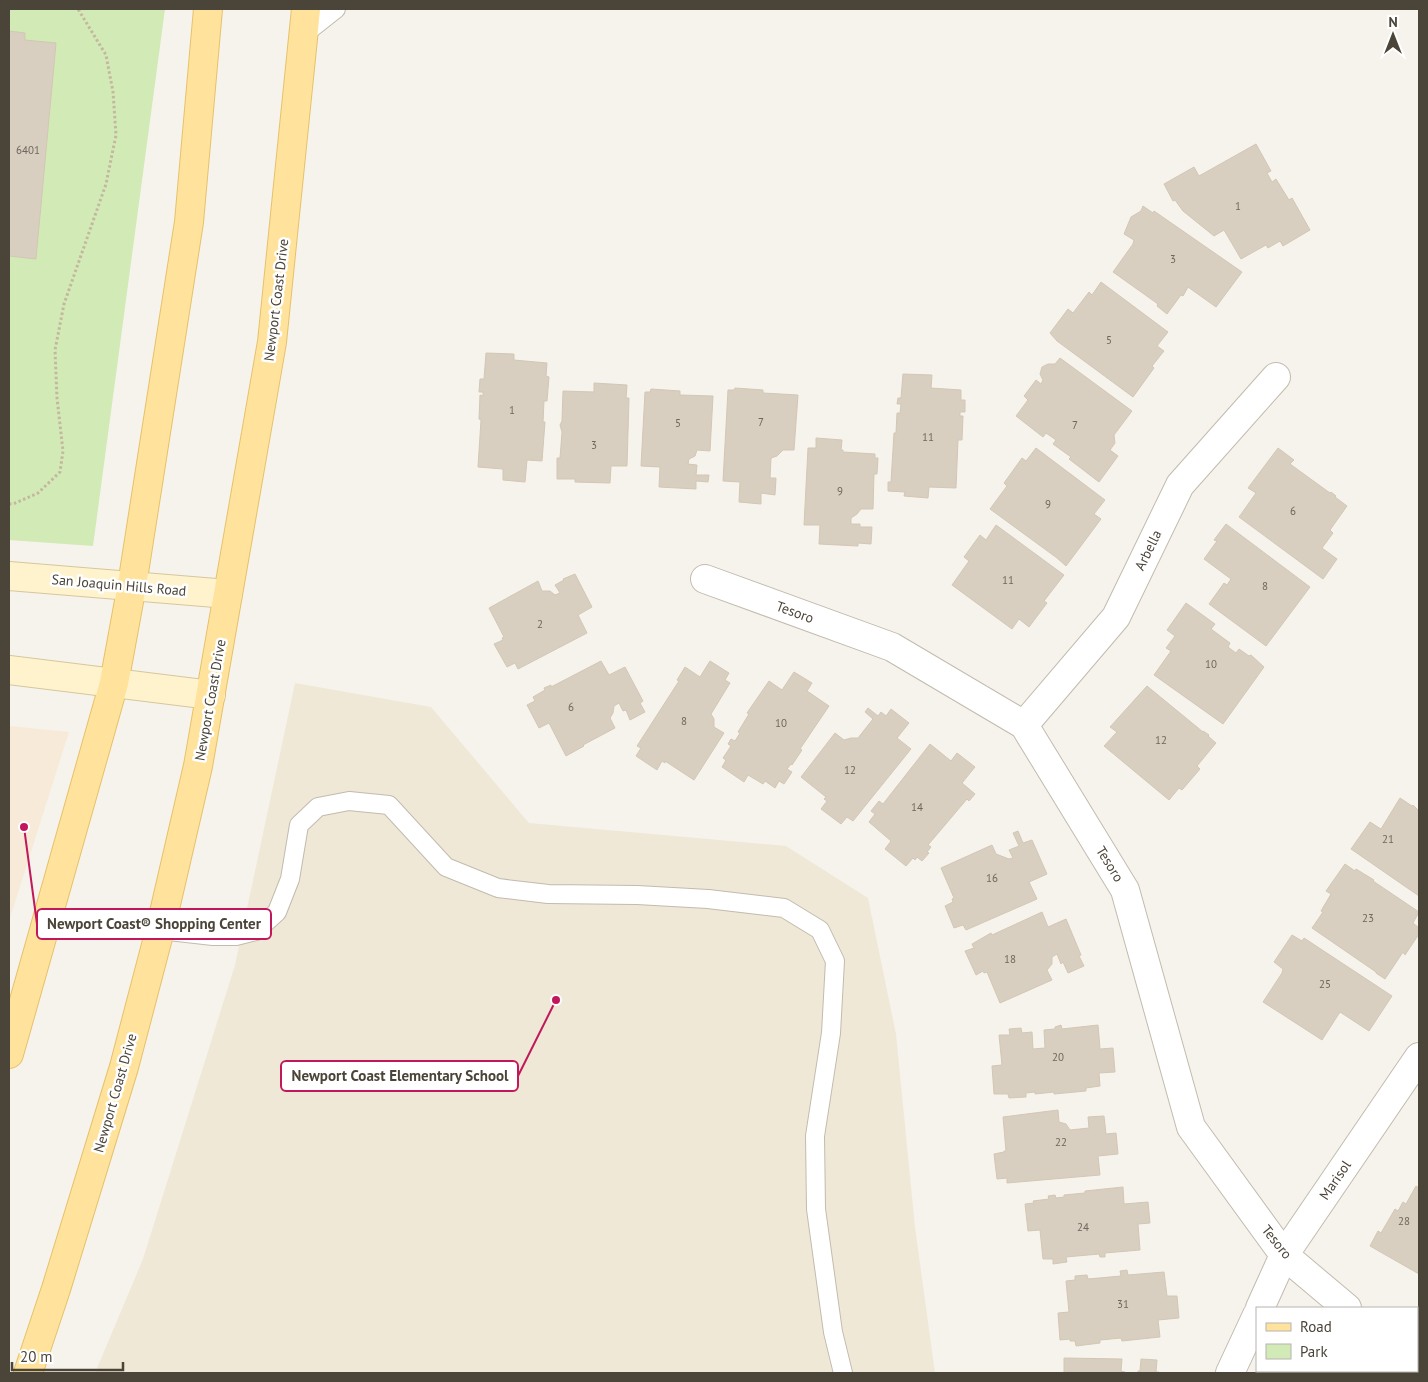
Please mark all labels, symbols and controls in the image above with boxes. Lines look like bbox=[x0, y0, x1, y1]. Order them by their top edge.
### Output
north arrow bbox=[1368, 10, 1418, 60]
text: N bbox=[1388, 13, 1398, 31]
house number: 6401 bbox=[16, 143, 40, 157]
house number: 1 bbox=[1235, 199, 1241, 213]
street label: Newport Coast Drive bbox=[260, 238, 292, 362]
house number: 3 bbox=[1170, 252, 1176, 266]
house number: 5 bbox=[1106, 333, 1112, 347]
house number: 1 bbox=[509, 403, 515, 417]
house number: 7 bbox=[758, 415, 764, 429]
house number: 5 bbox=[675, 416, 681, 430]
house number: 7 bbox=[1072, 418, 1078, 432]
house number: 11 bbox=[922, 430, 934, 444]
house number: 3 bbox=[591, 438, 597, 452]
house number: 9 bbox=[837, 484, 843, 498]
house number: 9 bbox=[1045, 497, 1051, 511]
house number: 6 bbox=[1290, 504, 1296, 518]
street label: Arbella bbox=[1131, 527, 1165, 573]
street label: San Joaquin Hills Road bbox=[51, 570, 187, 600]
house number: 11 bbox=[1002, 573, 1014, 587]
house number: 8 bbox=[1262, 579, 1268, 593]
street label: Tesoro bbox=[774, 597, 816, 627]
house number: 2 bbox=[537, 617, 543, 631]
street label: Newport Coast Drive bbox=[190, 638, 230, 762]
house number: 10 bbox=[1205, 657, 1217, 671]
house number: 6 bbox=[568, 700, 574, 714]
house number: 8 bbox=[681, 714, 687, 728]
house number: 10 bbox=[775, 716, 787, 730]
house number: 12 bbox=[1155, 733, 1167, 747]
house number: 12 bbox=[844, 763, 856, 777]
house number: 14 bbox=[911, 800, 923, 814]
house number: 21 bbox=[1382, 832, 1394, 846]
street label: Tesoro bbox=[1092, 843, 1128, 885]
house number: 16 bbox=[986, 871, 998, 885]
callout: Newport Coast® Shopping Center bbox=[37, 909, 271, 939]
house number: 23 bbox=[1362, 911, 1374, 925]
text: Newport Coast® Shopping Center bbox=[47, 914, 262, 933]
house number: 18 bbox=[1004, 952, 1016, 966]
house number: 25 bbox=[1319, 977, 1331, 991]
street label: Newport Coast Drive bbox=[89, 1031, 141, 1155]
house number: 20 bbox=[1052, 1050, 1064, 1064]
callout: Newport Coast Elementary School bbox=[281, 1061, 518, 1091]
text: Newport Coast Elementary School bbox=[292, 1066, 509, 1085]
house number: 22 bbox=[1055, 1135, 1067, 1149]
street label: Marisol bbox=[1315, 1157, 1355, 1203]
house number: 28 bbox=[1398, 1214, 1410, 1228]
house number: 24 bbox=[1077, 1220, 1089, 1234]
street label: Tesoro bbox=[1258, 1221, 1296, 1263]
house number: 31 bbox=[1117, 1297, 1129, 1311]
legend bbox=[1256, 1307, 1418, 1372]
text: Road bbox=[1300, 1317, 1332, 1336]
scale bar bbox=[12, 1340, 124, 1372]
text: Park bbox=[1300, 1342, 1328, 1361]
text: 20 m bbox=[20, 1347, 53, 1366]

